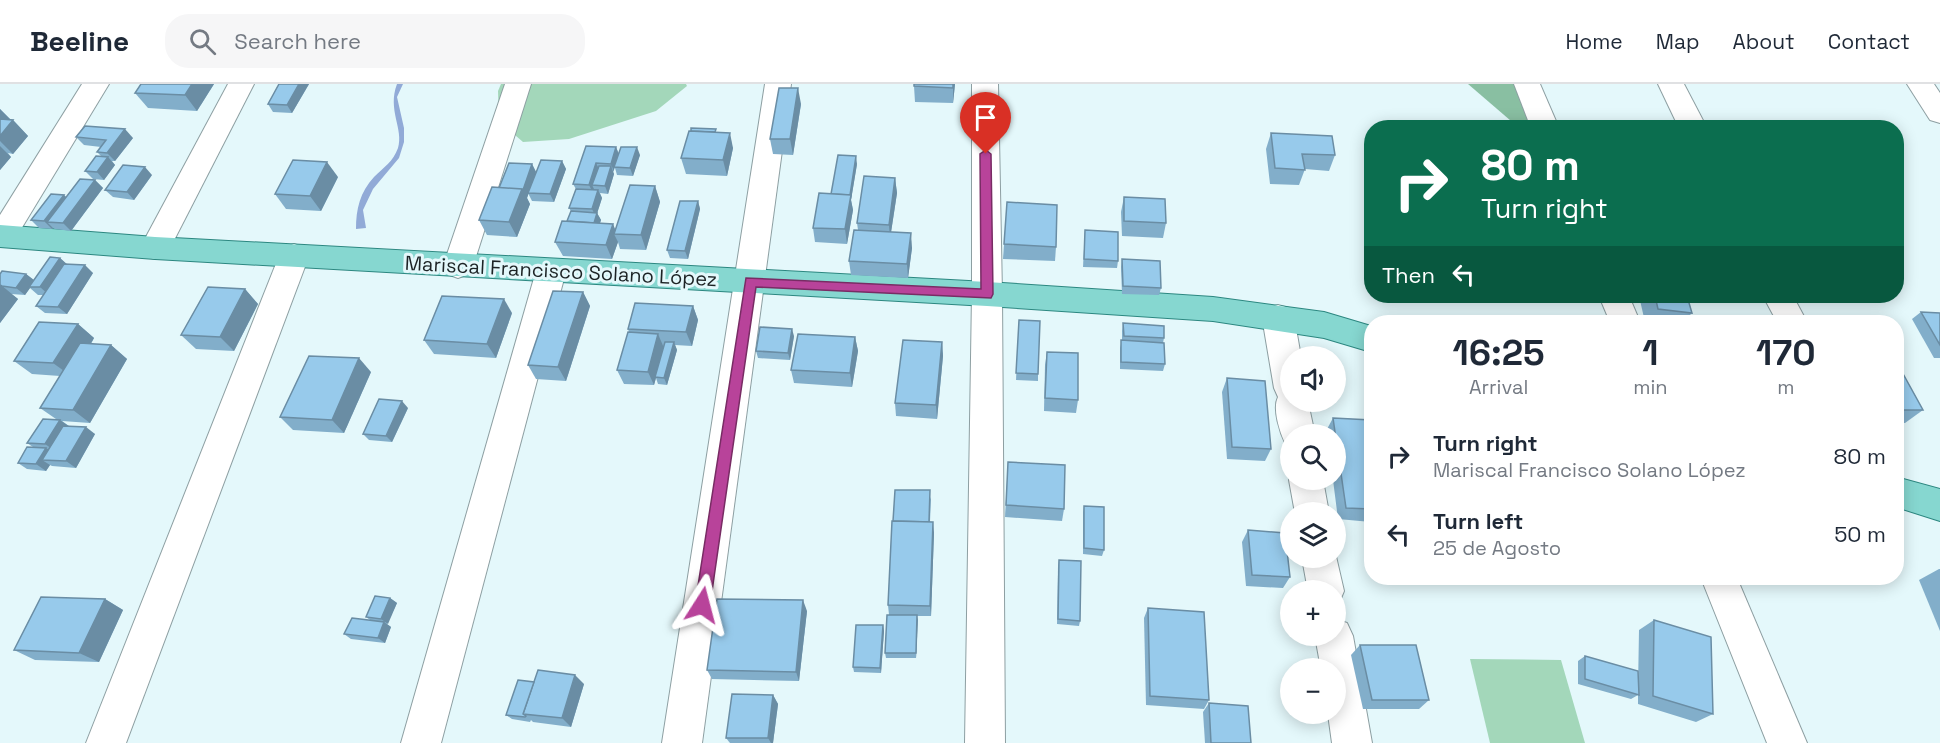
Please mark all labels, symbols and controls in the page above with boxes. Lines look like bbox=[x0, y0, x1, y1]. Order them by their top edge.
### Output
search box bbox=[165, 14, 585, 68]
text: Beeline bbox=[30, 23, 129, 59]
icon: search bbox=[186, 25, 219, 58]
text: Search here bbox=[234, 27, 361, 55]
text: Home bbox=[1565, 28, 1623, 55]
text: Map bbox=[1656, 28, 1700, 55]
text: About bbox=[1733, 28, 1795, 55]
text: Contact bbox=[1828, 28, 1910, 55]
pin bbox=[960, 92, 1011, 154]
icon: arrive bbox=[969, 101, 1002, 134]
text: 80 m bbox=[1481, 139, 1580, 192]
icon: right bbox=[1382, 144, 1460, 222]
text: Turn right bbox=[1481, 191, 1608, 226]
street label: Mariscal Francisco Solano López bbox=[404, 250, 718, 292]
icon: left bbox=[1447, 258, 1480, 291]
text: Then bbox=[1382, 261, 1435, 289]
text: 16:25 bbox=[1452, 330, 1545, 376]
text: 1 bbox=[1642, 330, 1659, 376]
text: 170 bbox=[1756, 330, 1815, 376]
map controls bbox=[1280, 346, 1346, 724]
button: sound bbox=[1280, 346, 1346, 412]
text: Arrival bbox=[1469, 374, 1528, 400]
text: min bbox=[1633, 374, 1668, 400]
text: m bbox=[1777, 374, 1794, 400]
button: search bbox=[1280, 424, 1346, 490]
text: Turn right bbox=[1433, 429, 1538, 457]
icon: right bbox=[1382, 440, 1415, 473]
text: 80 m bbox=[1834, 442, 1886, 470]
text: Mariscal Francisco Solano López bbox=[1433, 457, 1746, 483]
button: layers bbox=[1280, 502, 1346, 568]
text: Turn left bbox=[1433, 507, 1523, 535]
icon: left bbox=[1382, 518, 1415, 551]
text: 50 m bbox=[1834, 520, 1886, 548]
text: 25 de Agosto bbox=[1433, 535, 1561, 561]
position arrow bbox=[670, 573, 734, 637]
button: + bbox=[1280, 580, 1346, 646]
button: − bbox=[1280, 658, 1346, 724]

